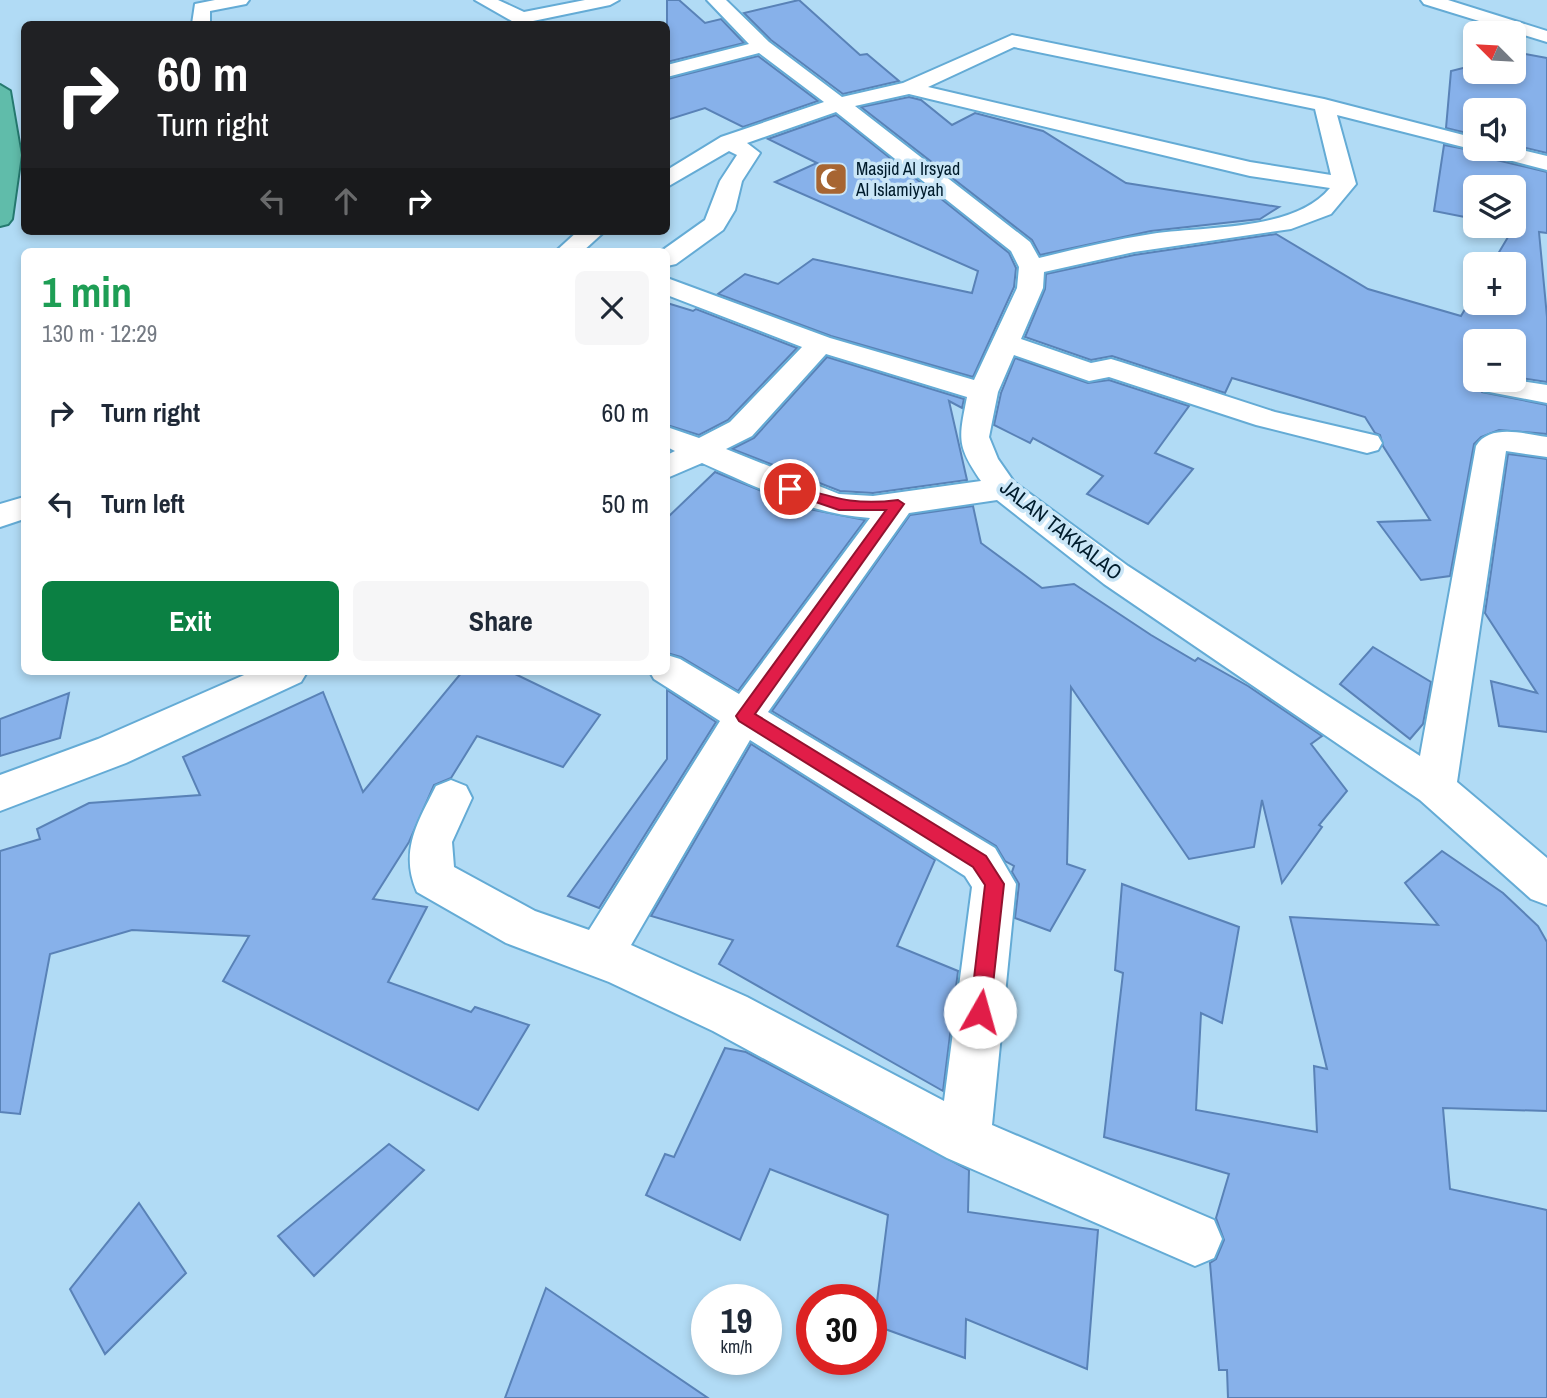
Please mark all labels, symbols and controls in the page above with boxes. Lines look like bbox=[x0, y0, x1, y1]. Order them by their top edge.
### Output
north arrow bbox=[1463, 21, 1526, 84]
map controls bbox=[1463, 21, 1526, 392]
text: 60 m bbox=[157, 40, 249, 106]
icon: right bbox=[42, 49, 133, 140]
button: sound bbox=[1463, 98, 1526, 161]
text: Turn right bbox=[157, 103, 269, 146]
place label: Masjid Al Irsyad Al Islamiyyah bbox=[855, 156, 960, 202]
mosque icon: Masjid Al Irsyad Al Islamiyyah bbox=[812, 160, 850, 198]
button: layers bbox=[1463, 175, 1526, 238]
icon: left bbox=[254, 182, 292, 220]
icon: ahead bbox=[327, 182, 365, 220]
icon: right bbox=[400, 182, 438, 220]
button: + bbox=[1463, 252, 1526, 315]
text: 1 min bbox=[42, 264, 132, 320]
button: close bbox=[575, 271, 649, 345]
text: 130 m · 12:29 bbox=[42, 318, 157, 349]
button: − bbox=[1463, 329, 1526, 392]
icon: right bbox=[42, 394, 80, 432]
text: Turn right bbox=[101, 395, 200, 430]
text: 60 m bbox=[602, 395, 649, 430]
pin bbox=[760, 459, 820, 519]
icon: arrive bbox=[771, 470, 809, 508]
street label: JALAN TAKKALAO bbox=[994, 473, 1128, 587]
icon: left bbox=[42, 485, 80, 523]
text: Turn left bbox=[101, 486, 185, 521]
text: 50 m bbox=[602, 486, 649, 521]
button: Exit bbox=[42, 581, 339, 661]
button: Share bbox=[353, 581, 649, 661]
position arrow bbox=[943, 975, 1017, 1049]
speed limit sign: 30 bbox=[796, 1284, 887, 1375]
text: 19 bbox=[721, 1297, 752, 1344]
text: km/h bbox=[721, 1334, 753, 1359]

